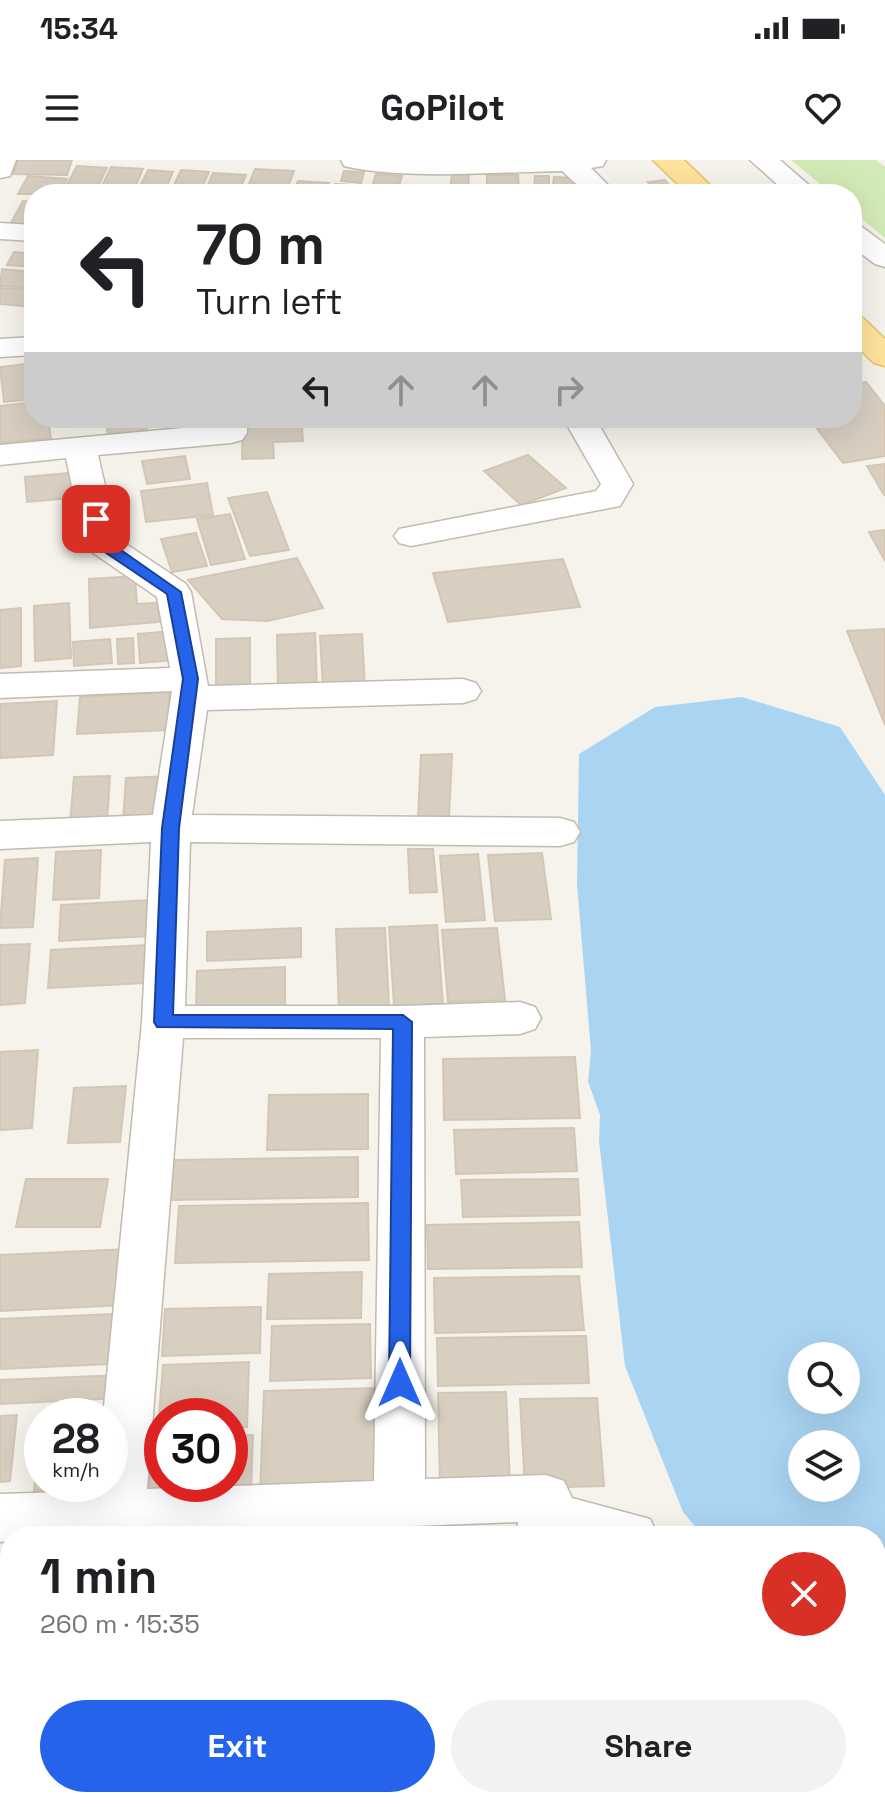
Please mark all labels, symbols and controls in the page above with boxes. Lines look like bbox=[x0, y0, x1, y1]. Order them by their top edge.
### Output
text: 15:34 bbox=[40, 9, 118, 48]
text: GoPilot bbox=[380, 85, 505, 131]
icon: menu bbox=[40, 86, 84, 130]
icon: heart bbox=[801, 86, 845, 130]
text: 70 m bbox=[196, 209, 325, 280]
icon: left bbox=[64, 216, 168, 320]
text: Turn left bbox=[196, 279, 343, 325]
icon: left bbox=[295, 368, 339, 412]
icon: ahead bbox=[379, 368, 423, 412]
icon: ahead bbox=[463, 368, 507, 412]
icon: right bbox=[547, 368, 591, 412]
pin bbox=[62, 485, 130, 553]
icon: arrive bbox=[74, 497, 118, 541]
position arrow bbox=[358, 1341, 442, 1425]
map controls bbox=[788, 1342, 860, 1502]
button: search bbox=[788, 1342, 860, 1414]
speed limit sign: 30 bbox=[144, 1398, 248, 1502]
text: 28 bbox=[52, 1414, 100, 1465]
button: layers bbox=[788, 1430, 860, 1502]
text: km/h bbox=[52, 1457, 100, 1483]
text: 1 min bbox=[40, 1546, 157, 1607]
button: close bbox=[762, 1552, 846, 1636]
text: 260 m · 15:35 bbox=[40, 1607, 200, 1641]
button: Exit bbox=[40, 1700, 435, 1792]
button: Share bbox=[451, 1700, 846, 1792]

